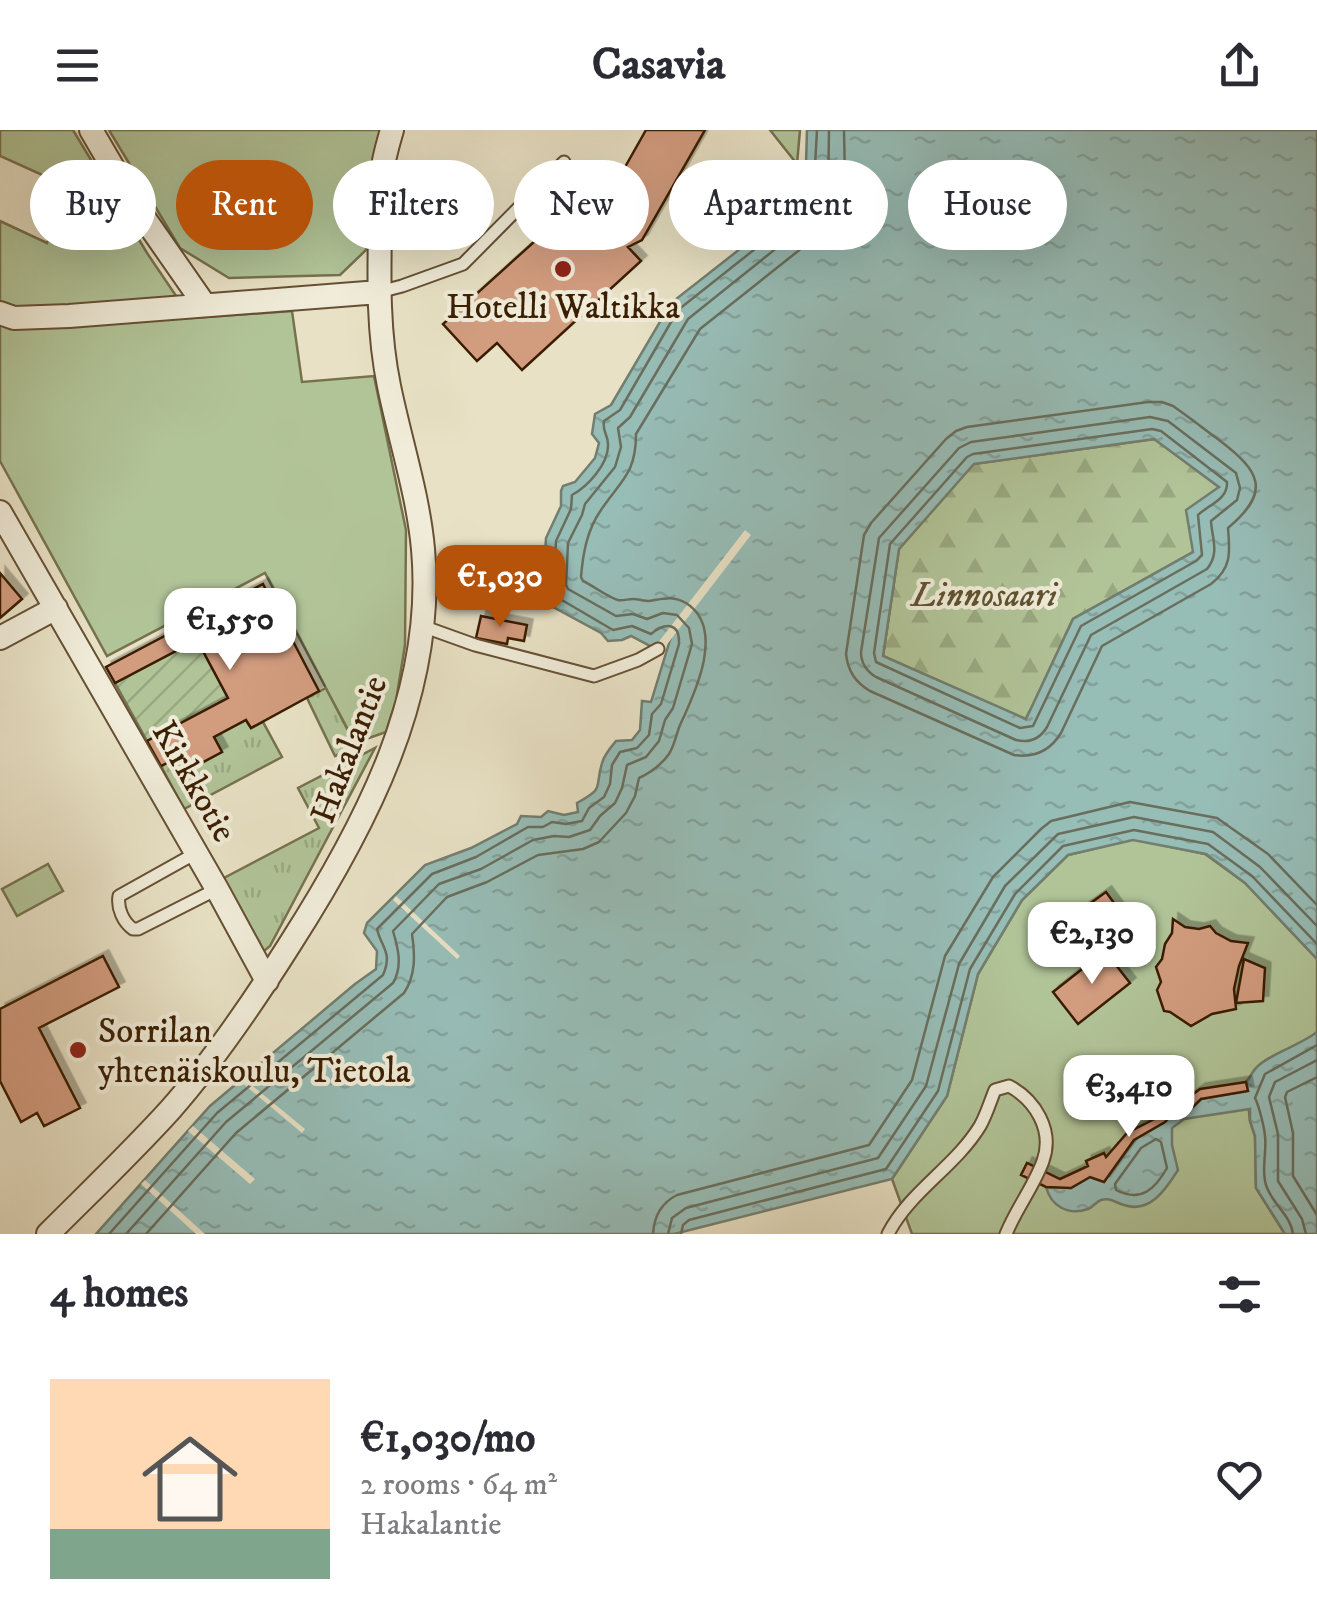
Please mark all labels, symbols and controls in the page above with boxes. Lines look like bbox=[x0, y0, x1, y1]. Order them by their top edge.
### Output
text: Casavia bbox=[592, 37, 725, 93]
icon: menu bbox=[50, 38, 105, 93]
icon: share bbox=[1212, 38, 1267, 93]
chip: Buy bbox=[30, 160, 156, 250]
chip: Rent bbox=[176, 160, 313, 250]
chip: Filters bbox=[333, 160, 494, 250]
chip: New bbox=[514, 160, 649, 250]
chip: Apartment bbox=[669, 160, 888, 250]
chip: House bbox=[908, 160, 1067, 250]
marker: Hotelli Waltikka bbox=[552, 258, 574, 280]
place label: Hotelli Waltikka bbox=[446, 286, 680, 330]
pin: €1,030 bbox=[419, 545, 581, 630]
text: €1,030 bbox=[457, 557, 543, 597]
park label: Linnosaari bbox=[909, 574, 1058, 618]
pin: €1,550 bbox=[149, 588, 311, 673]
text: €1,550 bbox=[186, 600, 274, 640]
street label: Hakalantie bbox=[302, 670, 398, 830]
street label: Kirkkotie bbox=[141, 714, 245, 850]
pin: €2,130 bbox=[1011, 902, 1173, 987]
text: €2,130 bbox=[1050, 914, 1134, 954]
place label: Sorrilan yhtenäiskoulu, Tietola bbox=[98, 1010, 411, 1094]
marker: Sorrilan yhtenäiskoulu, Tietola bbox=[67, 1039, 89, 1061]
pin: €3,410 bbox=[1048, 1055, 1210, 1140]
text: €3,410 bbox=[1085, 1067, 1173, 1107]
icon: filters bbox=[1212, 1267, 1267, 1322]
text: 4 homes bbox=[50, 1268, 188, 1320]
text: €1,030/mo bbox=[360, 1413, 536, 1465]
icon: home bbox=[130, 1419, 250, 1539]
icon: heart bbox=[1212, 1452, 1267, 1507]
text: 2 rooms · 64 m² bbox=[360, 1465, 557, 1505]
text: Hakalantie bbox=[360, 1505, 501, 1545]

